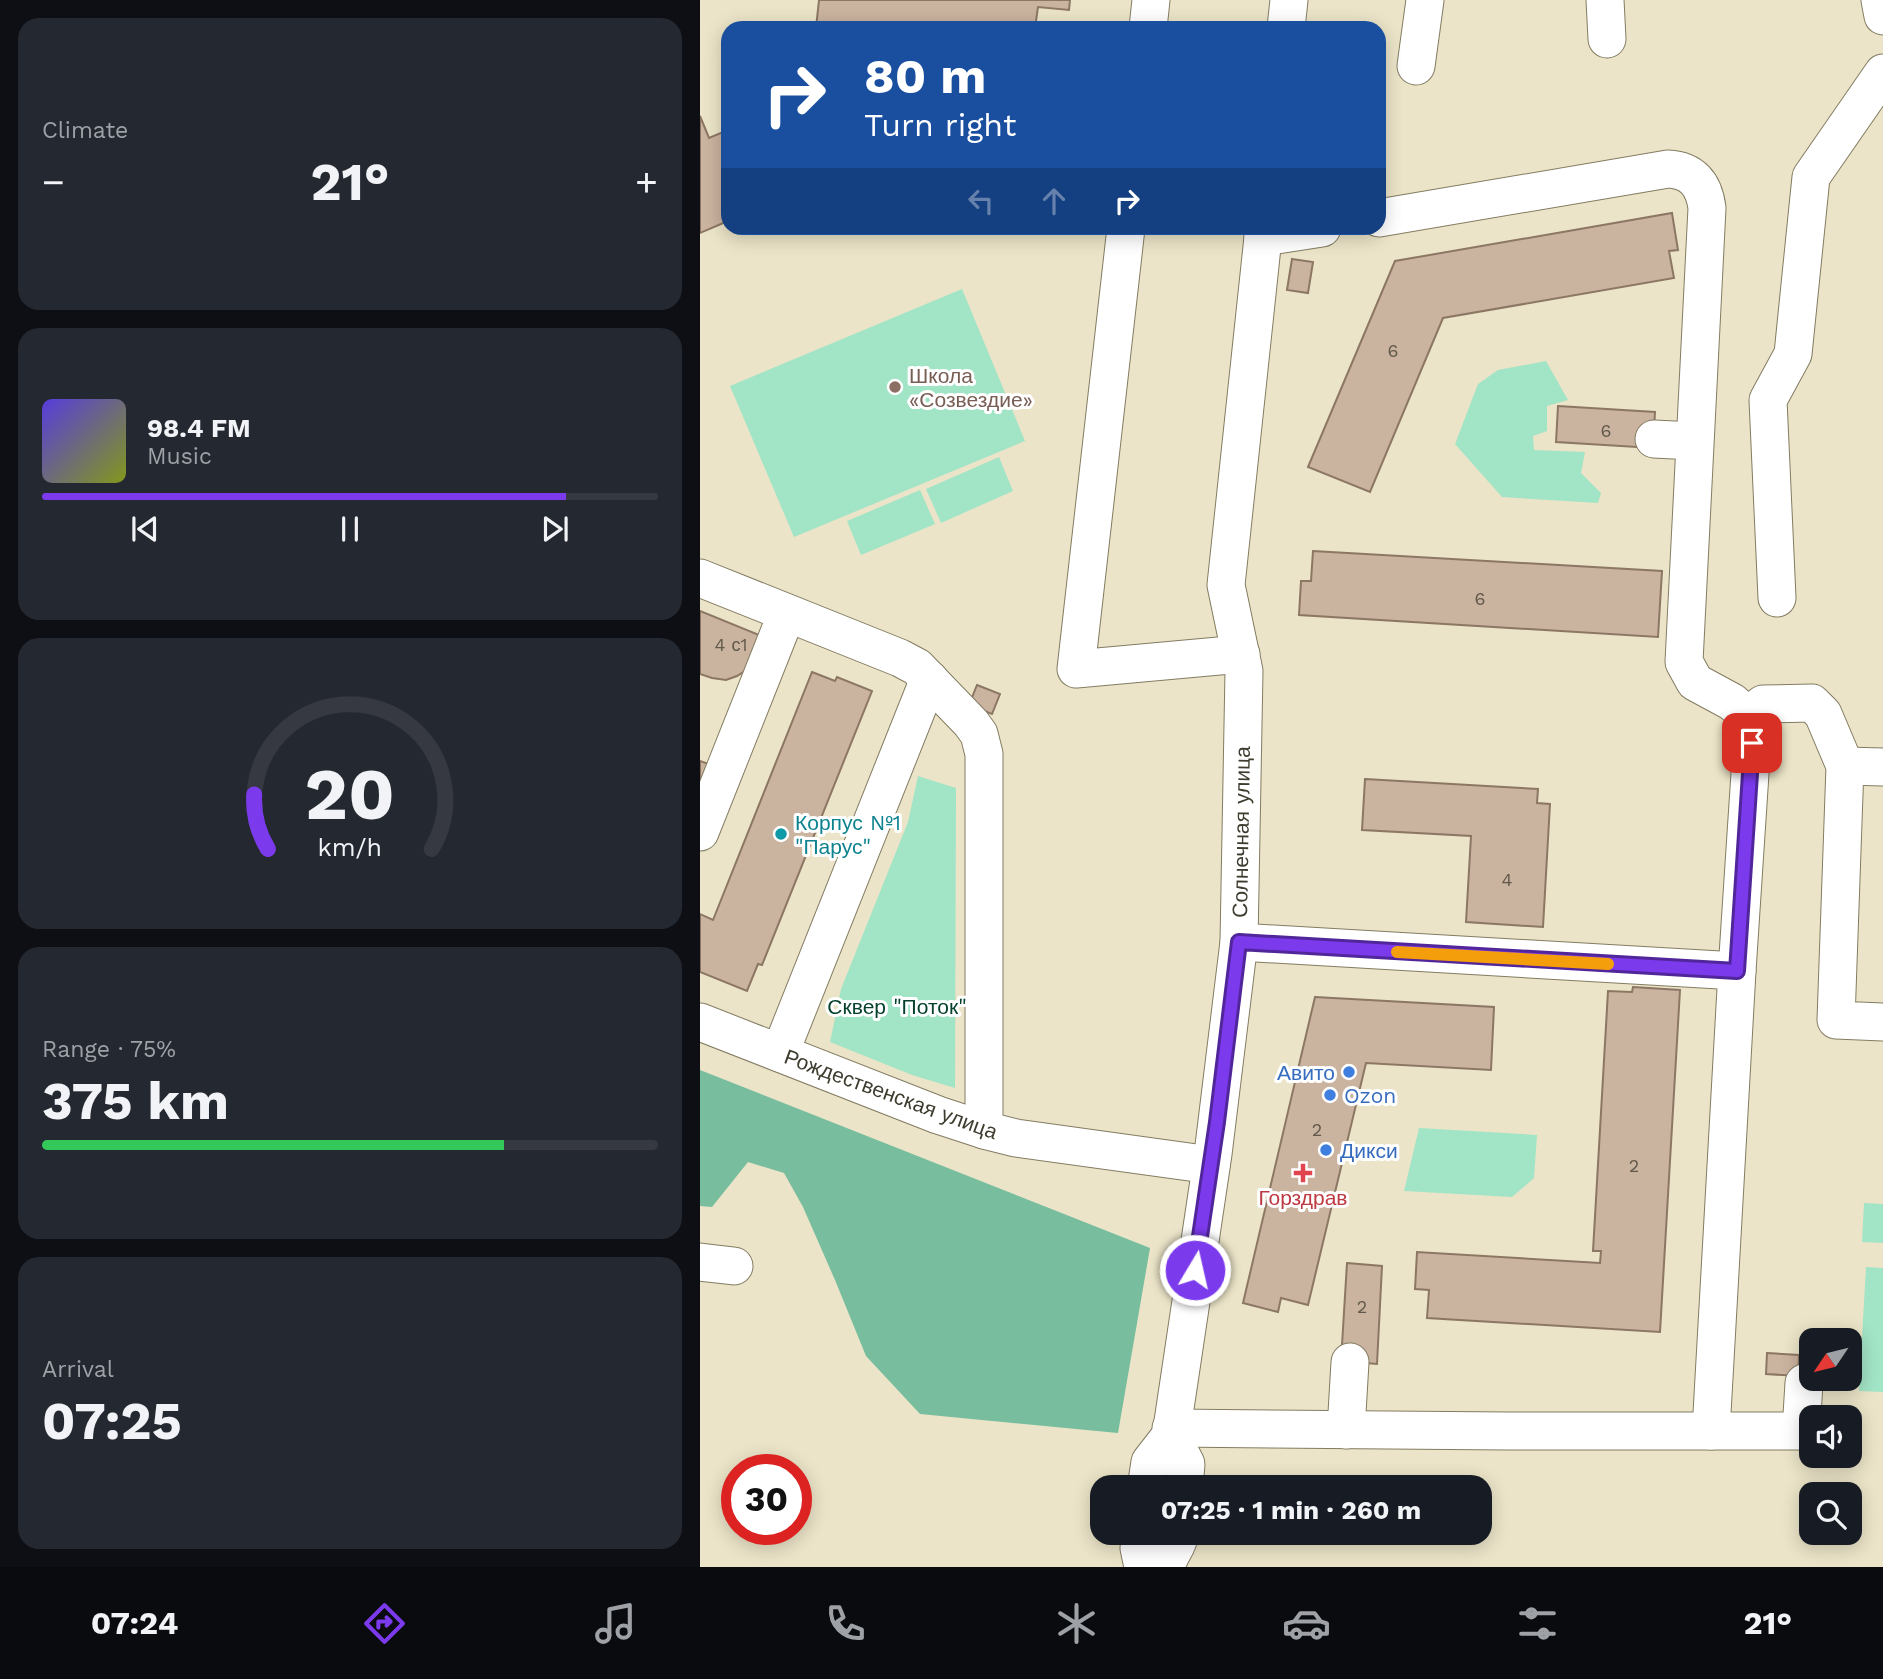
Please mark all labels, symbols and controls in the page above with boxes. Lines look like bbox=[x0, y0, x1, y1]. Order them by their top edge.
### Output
text: 80 m bbox=[864, 47, 986, 105]
icon: right bbox=[749, 49, 840, 140]
text: Turn right bbox=[864, 106, 1016, 144]
text: Climate bbox=[42, 117, 128, 144]
text: 21° bbox=[310, 152, 390, 213]
text: − bbox=[42, 160, 65, 204]
text: + bbox=[635, 160, 658, 204]
icon: left bbox=[962, 182, 1000, 220]
icon: ahead bbox=[1035, 182, 1073, 220]
icon: right bbox=[1108, 182, 1146, 220]
house number: 6 bbox=[1388, 340, 1398, 361]
place label: Школа «Созвездие» bbox=[909, 363, 1033, 412]
marker: Школа «Созвездие» bbox=[887, 379, 903, 395]
text: 98.4 FM bbox=[147, 413, 251, 443]
house number: 6 bbox=[1601, 420, 1611, 441]
text: Music bbox=[147, 443, 212, 470]
icon: previous bbox=[126, 510, 164, 548]
icon: pause bbox=[331, 510, 369, 548]
icon: next bbox=[536, 510, 574, 548]
house number: 6 bbox=[1475, 588, 1485, 609]
house number: 4 с1 bbox=[714, 634, 748, 655]
pin bbox=[1722, 713, 1782, 773]
icon: arrive bbox=[1733, 724, 1771, 762]
street label: Солнечная улица bbox=[1227, 746, 1255, 918]
text: 20 bbox=[305, 752, 395, 838]
place label: Корпус №1 "Парус" bbox=[795, 810, 901, 859]
marker: Корпус №1 "Парус" bbox=[773, 826, 789, 842]
text: km/h bbox=[318, 833, 382, 862]
house number: 4 bbox=[1502, 869, 1513, 890]
park label: Сквер "Поток" bbox=[827, 994, 967, 1019]
text: Range · 75% bbox=[42, 1036, 176, 1063]
street label: Рождественская улица bbox=[781, 1044, 1001, 1144]
place label: Авито bbox=[1277, 1060, 1335, 1085]
marker: Авито bbox=[1341, 1064, 1357, 1080]
text: 375 km bbox=[42, 1071, 229, 1132]
place label: Ozon bbox=[1344, 1083, 1396, 1108]
marker: Ozon bbox=[1322, 1087, 1338, 1103]
house number: 2 bbox=[1312, 1119, 1322, 1140]
place label: Дикси bbox=[1340, 1138, 1398, 1163]
marker: Дикси bbox=[1318, 1142, 1334, 1158]
house number: 2 bbox=[1629, 1155, 1639, 1176]
marker: Горздрав bbox=[1295, 1165, 1311, 1181]
place label: Горздрав bbox=[1258, 1185, 1348, 1210]
position arrow bbox=[1158, 1233, 1232, 1307]
house number: 2 bbox=[1357, 1296, 1367, 1317]
north arrow bbox=[1799, 1328, 1862, 1391]
map controls bbox=[1799, 1328, 1862, 1545]
text: Arrival bbox=[42, 1356, 114, 1383]
text: 07:25 bbox=[42, 1391, 182, 1452]
button: sound bbox=[1799, 1405, 1862, 1468]
speed limit sign: 30 bbox=[721, 1454, 812, 1545]
button: search bbox=[1799, 1482, 1862, 1545]
text: 07:25 · 1 min · 260 m bbox=[1161, 1495, 1421, 1525]
icon: directions bbox=[360, 1599, 409, 1648]
icon: music bbox=[591, 1599, 640, 1648]
icon: phone bbox=[821, 1599, 870, 1648]
icon: climate bbox=[1052, 1599, 1101, 1648]
icon: car bbox=[1282, 1599, 1331, 1648]
icon: filters bbox=[1513, 1599, 1562, 1648]
text: 07:24 bbox=[91, 1604, 178, 1642]
text: 21° bbox=[1743, 1604, 1792, 1642]

